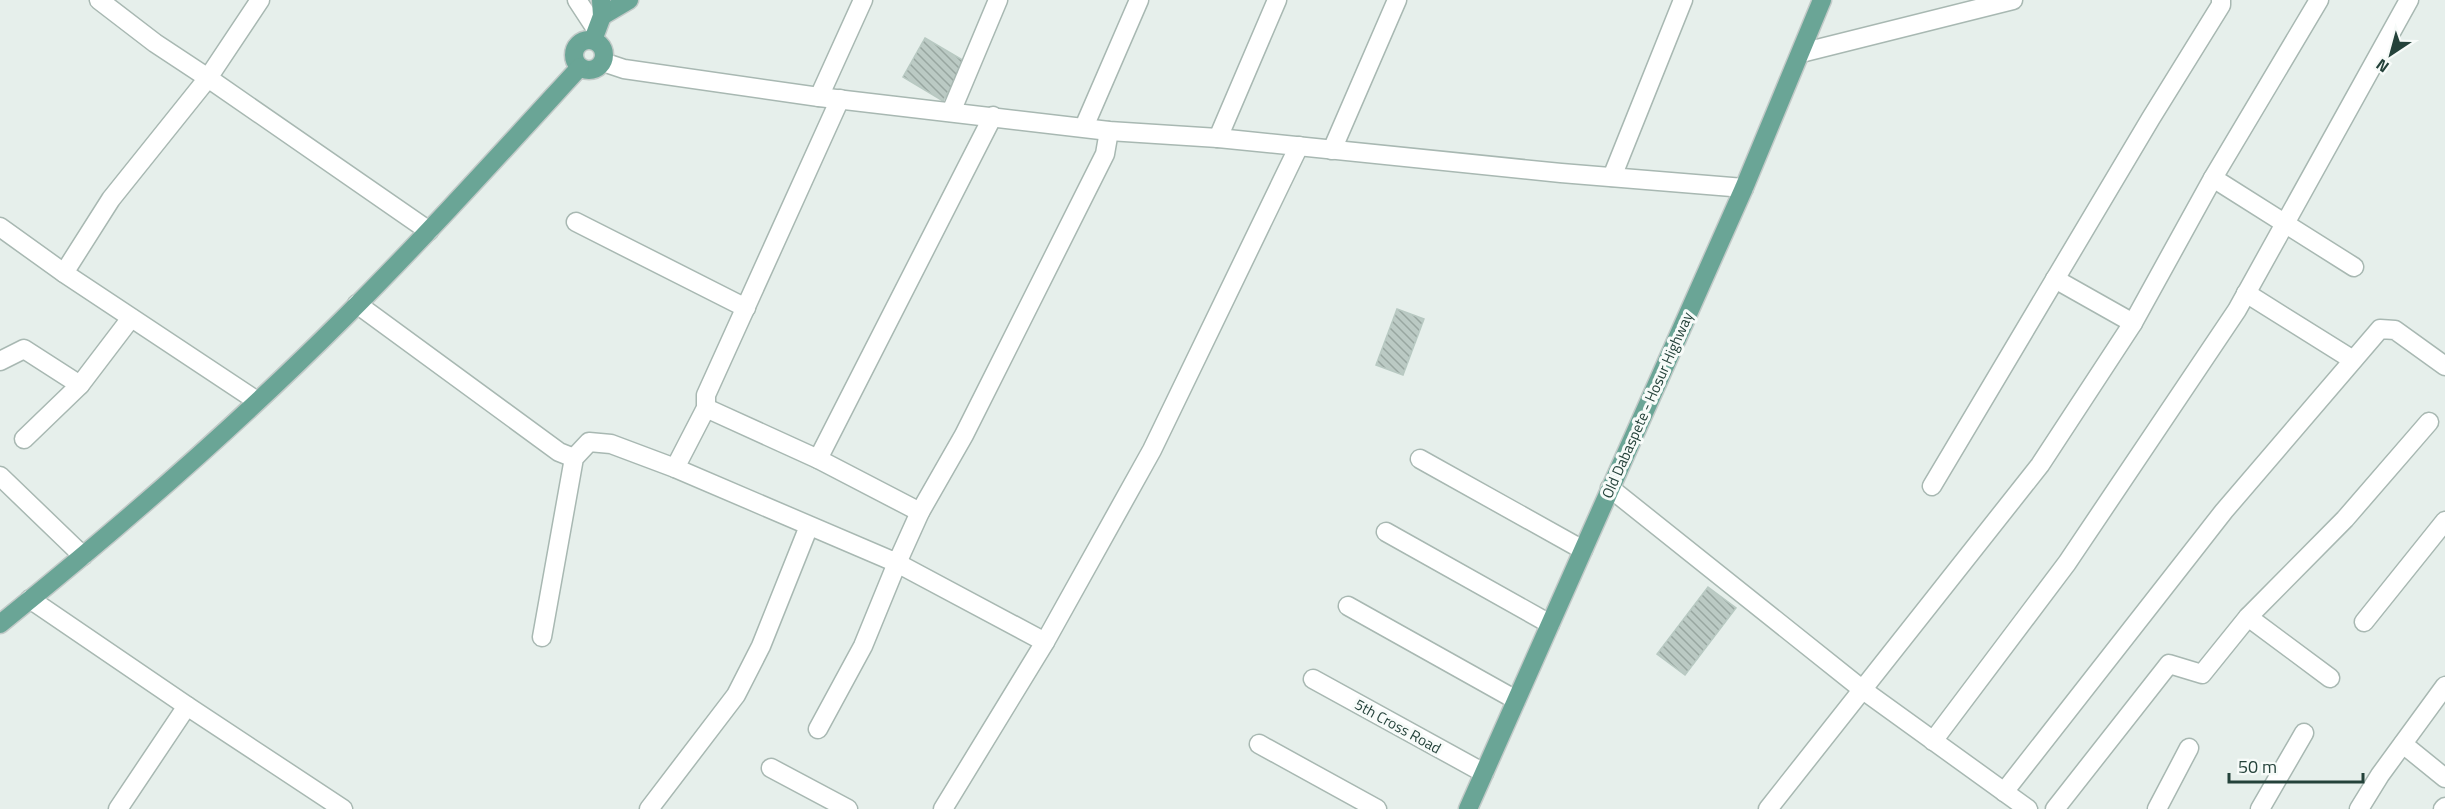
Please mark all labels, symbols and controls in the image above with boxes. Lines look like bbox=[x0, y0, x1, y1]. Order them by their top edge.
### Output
north arrow bbox=[2361, 24, 2421, 84]
text: N bbox=[2371, 53, 2394, 79]
street label: Old Dabaspete - Hosur Highway bbox=[1595, 308, 1699, 502]
street label: 5th Cross Road bbox=[1351, 693, 1445, 759]
scale bar bbox=[2229, 746, 2362, 784]
text: 50 m bbox=[2238, 753, 2277, 780]

